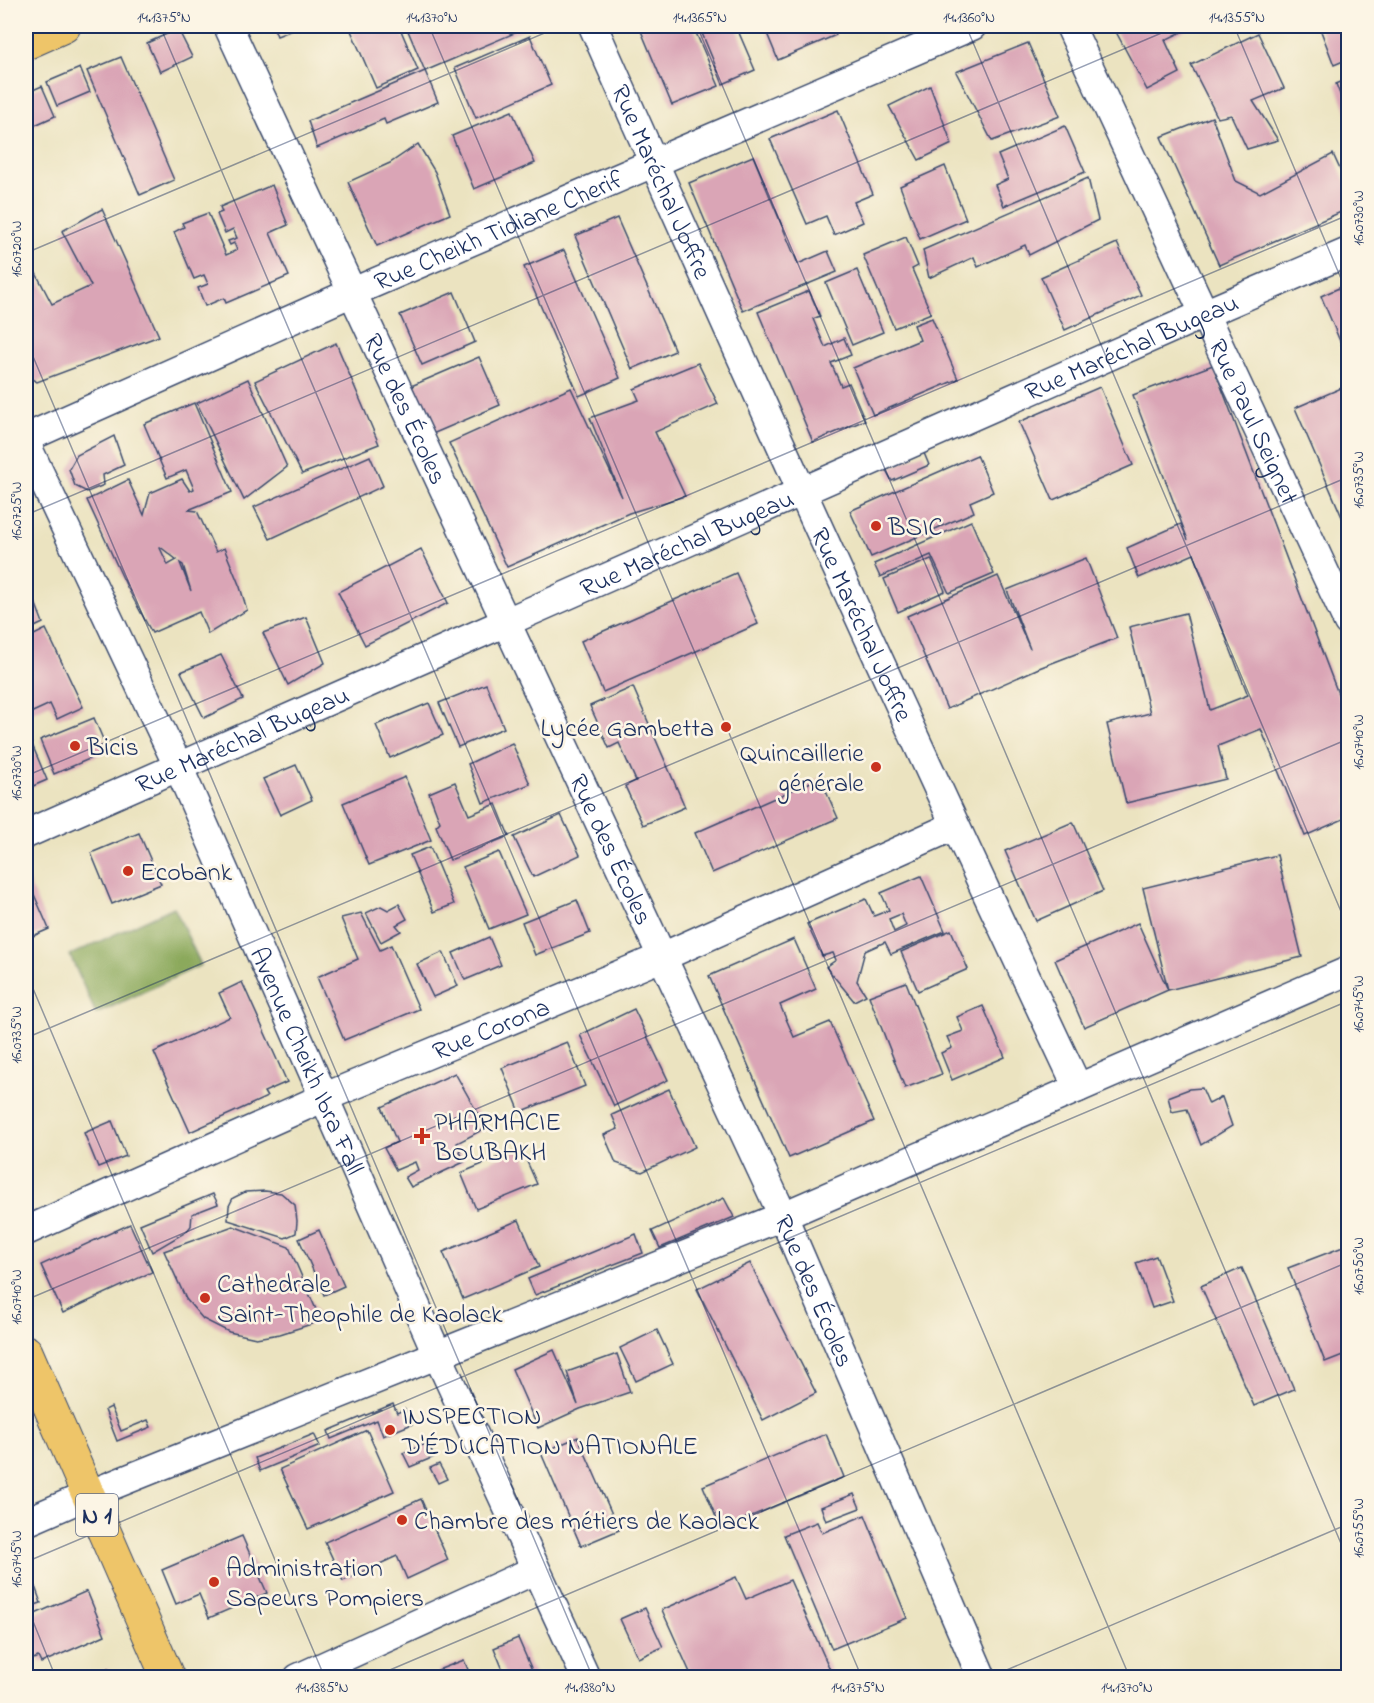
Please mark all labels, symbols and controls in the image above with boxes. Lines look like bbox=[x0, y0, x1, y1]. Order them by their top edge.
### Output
text: 14.1375°N bbox=[137, 7, 191, 29]
text: 14.1370°N bbox=[406, 7, 458, 29]
text: 14.1365°N bbox=[673, 7, 727, 29]
text: 14.1360°N bbox=[943, 7, 995, 29]
text: 14.1355°N bbox=[1209, 7, 1265, 29]
street label: Rue Maréchal Joffre bbox=[599, 79, 720, 286]
street label: Rue Cheikh Tidiane Cherif bbox=[369, 162, 631, 303]
text: 16.0730°W bbox=[1348, 190, 1370, 246]
text: 16.0720°W bbox=[6, 221, 28, 277]
street label: Rue Maréchal Bugeau bbox=[1019, 285, 1245, 413]
street label: Rue des Écoles bbox=[352, 328, 455, 491]
street label: Rue Paul Seignet bbox=[1197, 333, 1307, 512]
text: 16.0735°W bbox=[1348, 451, 1370, 509]
street label: Rue Maréchal Bugeau bbox=[575, 481, 801, 609]
text: 16.0725°W bbox=[6, 482, 28, 540]
place label: BSIC bbox=[887, 510, 943, 548]
marker: BSIC bbox=[869, 519, 883, 533]
street label: Rue Maréchal Joffre bbox=[799, 522, 921, 729]
street label: Rue Maréchal Bugeau bbox=[130, 678, 356, 805]
place label: Lycée Gambetta bbox=[540, 711, 714, 749]
text: 16.0740°W bbox=[1348, 714, 1370, 770]
marker: Lycée Gambetta bbox=[719, 720, 733, 734]
place label: Bicis bbox=[86, 730, 139, 768]
place label: Quincaillerie générale bbox=[740, 736, 864, 804]
marker: Bicis bbox=[68, 739, 82, 753]
text: 16.0730°W bbox=[6, 745, 28, 801]
marker: Quincaillerie générale bbox=[869, 760, 883, 774]
street label: Rue des Écoles bbox=[557, 768, 661, 932]
place label: Ecobank bbox=[140, 855, 233, 893]
marker: Ecobank bbox=[121, 864, 135, 878]
street label: Avenue Cheikh Ibra Fall bbox=[238, 942, 372, 1182]
text: 16.0745°W bbox=[1348, 975, 1370, 1033]
street label: Rue Corona bbox=[427, 990, 556, 1072]
text: 16.0735°W bbox=[6, 1006, 28, 1064]
place label: PHARMACIE BOUBAKH bbox=[433, 1105, 561, 1173]
marker: PHARMACIE BOUBAKH bbox=[415, 1129, 429, 1143]
street label: Rue des Écoles bbox=[763, 1209, 862, 1374]
text: 16.0750°W bbox=[1348, 1237, 1370, 1295]
place label: Cathedrale Saint-Theophile de Kaolack bbox=[217, 1267, 503, 1335]
text: 16.0740°W bbox=[6, 1269, 28, 1325]
marker: Cathedrale Saint-Theophile de Kaolack bbox=[198, 1291, 212, 1305]
place label: INSPECTION D'ÉDUCATION NATIONALE bbox=[401, 1399, 698, 1467]
marker: INSPECTION D'ÉDUCATION NATIONALE bbox=[383, 1423, 397, 1437]
road number: N 1 bbox=[76, 1494, 118, 1536]
text: 16.0755°W bbox=[1348, 1498, 1370, 1558]
place label: Chambre des métiers de Kaolack bbox=[414, 1504, 760, 1542]
marker: Chambre des métiers de Kaolack bbox=[395, 1513, 409, 1527]
text: 16.0745°W bbox=[6, 1530, 28, 1588]
place label: Administration Sapeurs Pompiers bbox=[226, 1551, 424, 1619]
marker: Administration Sapeurs Pompiers bbox=[207, 1575, 221, 1589]
text: 14.1385°N bbox=[295, 1677, 349, 1699]
text: 14.1380°N bbox=[564, 1677, 616, 1699]
text: 14.1375°N bbox=[831, 1677, 885, 1699]
text: 14.1370°N bbox=[1101, 1677, 1153, 1699]

